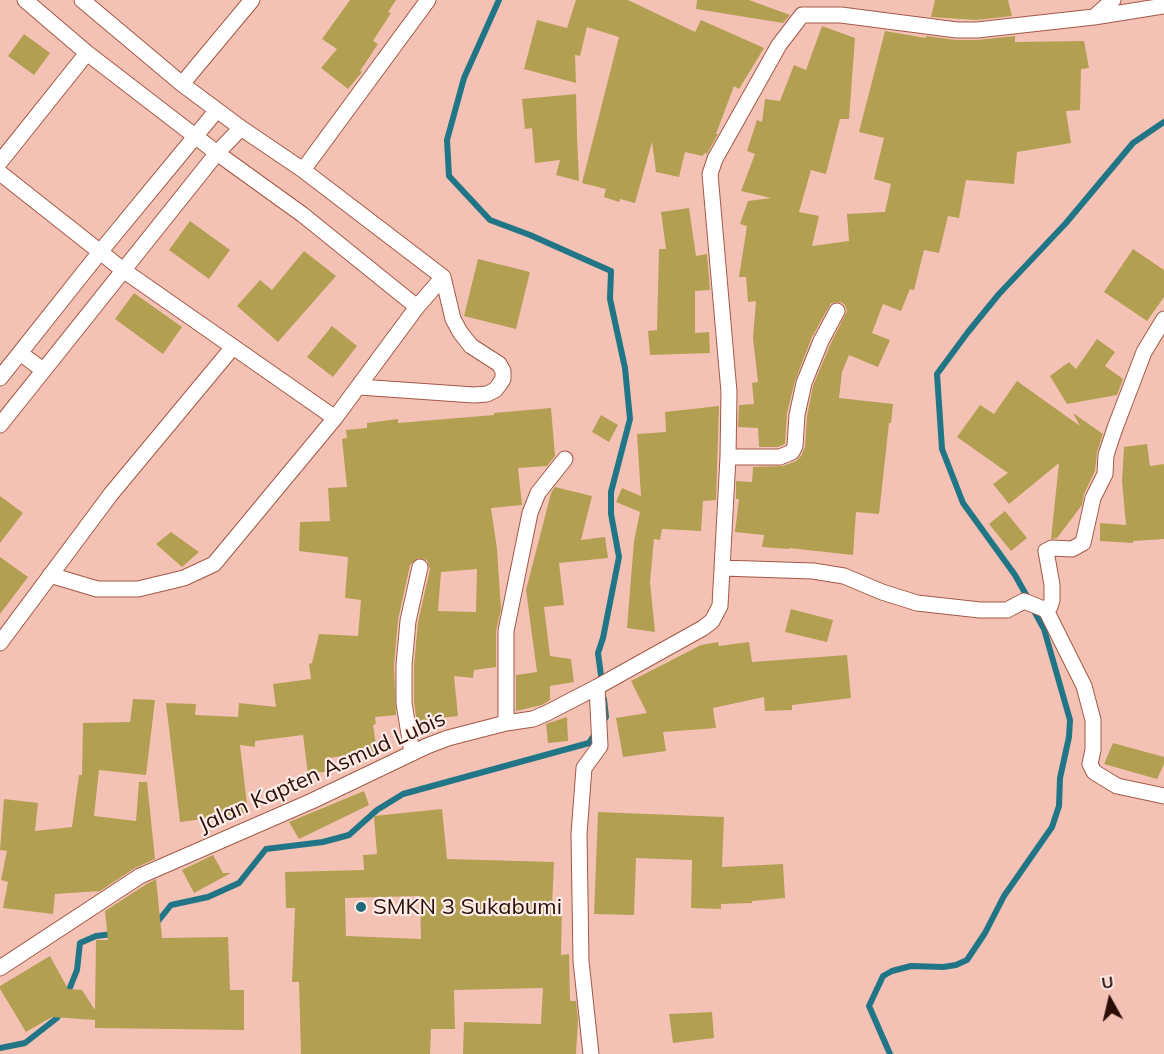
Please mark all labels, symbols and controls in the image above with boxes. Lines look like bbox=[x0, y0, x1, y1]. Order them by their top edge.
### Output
street label: Jalan Kapten Asmud Lubis bbox=[194, 706, 450, 838]
place label: SMKN 3 Sukabumi bbox=[373, 894, 562, 920]
marker: SMKN 3 Sukabumi bbox=[354, 900, 368, 914]
north arrow bbox=[1080, 970, 1140, 1030]
text: U bbox=[1100, 971, 1115, 993]

